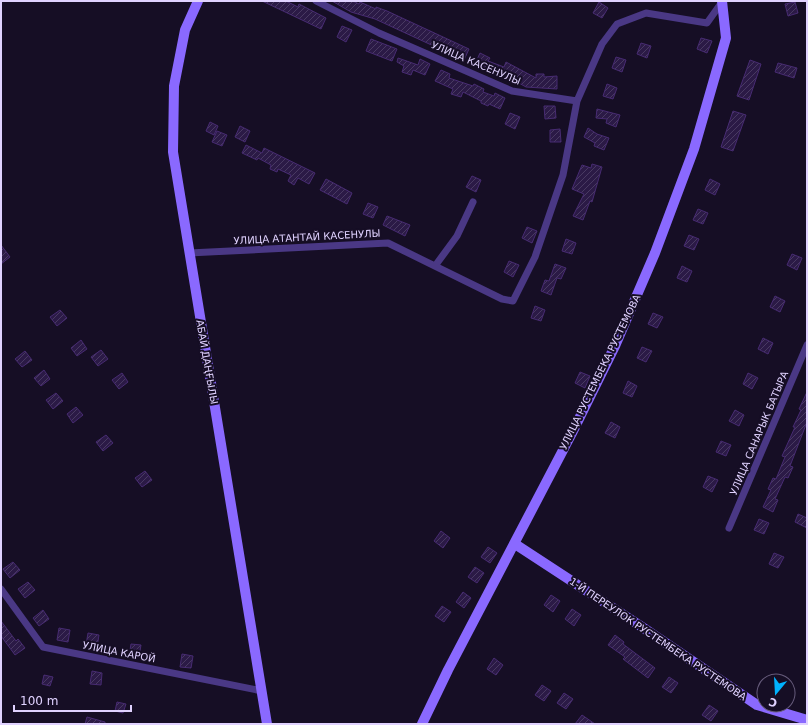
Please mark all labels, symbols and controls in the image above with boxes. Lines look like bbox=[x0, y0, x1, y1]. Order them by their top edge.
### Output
street label: УЛИЦА КАСЕНУЛЫ bbox=[430, 39, 522, 87]
street label: УЛИЦА АТАНТАЙ КАСЕНУЛЫ bbox=[233, 227, 381, 246]
street label: УЛИЦА РУСТЕМБЕКА РУСТЕМОВА bbox=[558, 293, 643, 451]
street label: АБАЙ ДАҢҒЫЛЫ bbox=[194, 319, 221, 405]
street label: УЛИЦА САНАРЫК БАТЫРА bbox=[728, 369, 790, 497]
street label: 1-Й ПЕРЕУЛОК РУСТЕМБЕКА РУСТЕМОВА bbox=[568, 575, 749, 703]
street label: УЛИЦА КАРОЙ bbox=[82, 639, 157, 664]
north arrow bbox=[756, 673, 796, 713]
scale bar bbox=[14, 687, 131, 713]
text: 100 m bbox=[20, 694, 58, 708]
text: С bbox=[767, 695, 779, 709]

